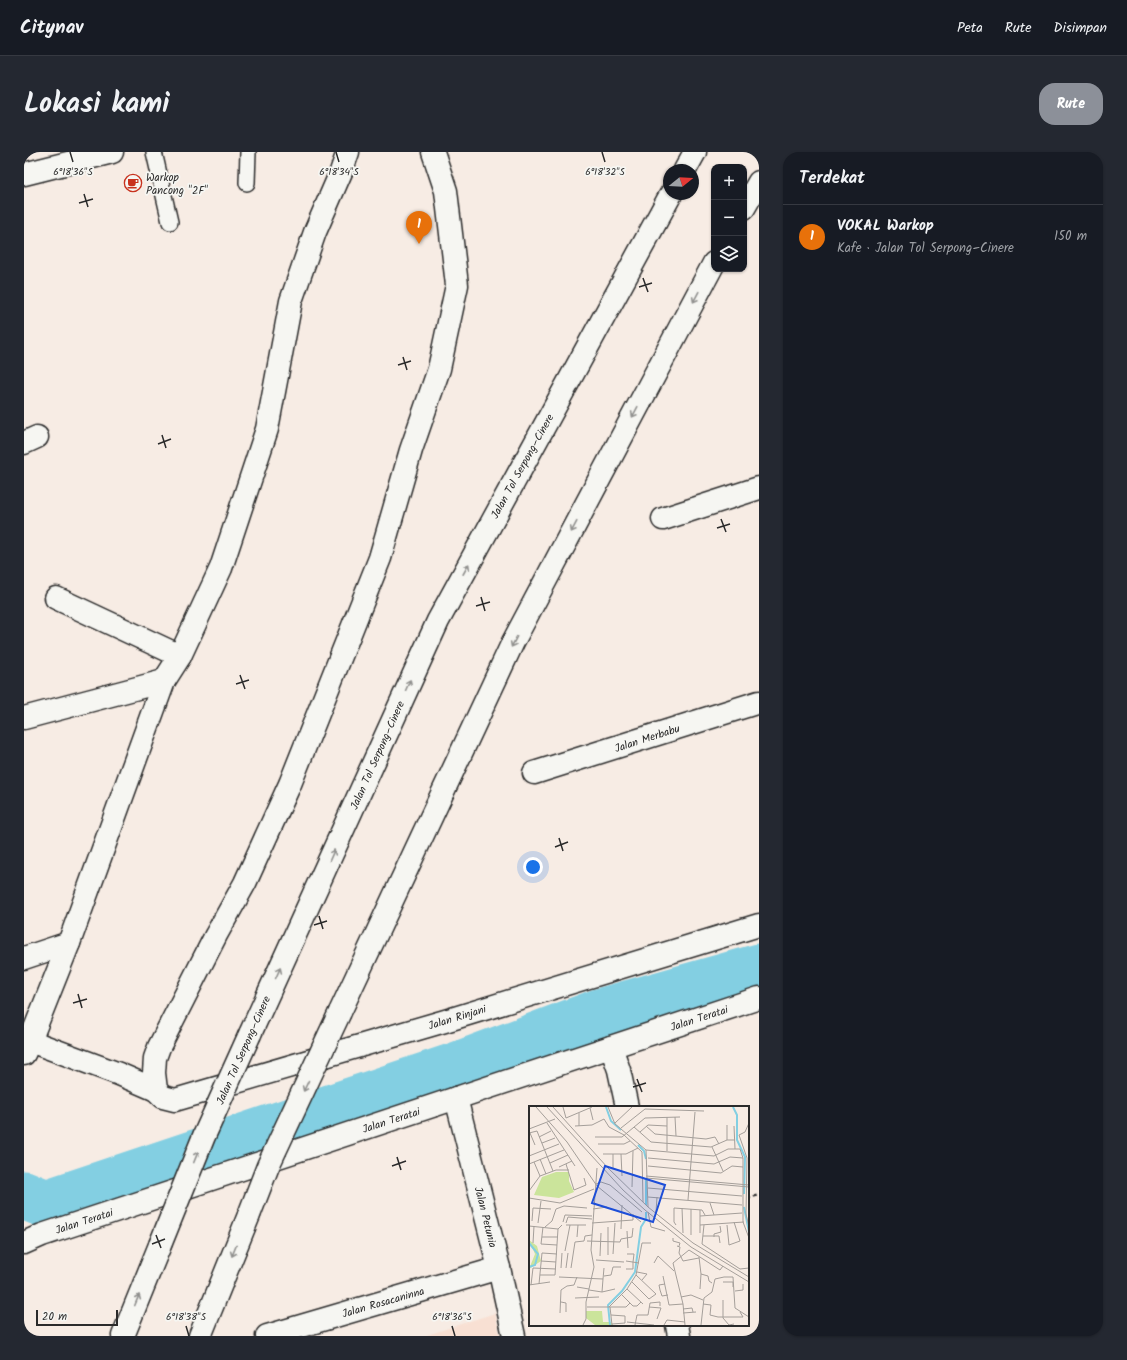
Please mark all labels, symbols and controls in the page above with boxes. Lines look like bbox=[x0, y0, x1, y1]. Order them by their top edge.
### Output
text: Citynav bbox=[20, 13, 83, 43]
text: Peta bbox=[957, 17, 983, 39]
text: Rute bbox=[1005, 17, 1031, 39]
text: Disimpan bbox=[1053, 17, 1107, 39]
text: Lokasi kami bbox=[24, 82, 170, 127]
button: Rute bbox=[1039, 83, 1103, 125]
text: 6°18'36"S bbox=[53, 164, 93, 180]
text: 6°18'34"S bbox=[319, 164, 359, 180]
text: 6°18'32"S bbox=[585, 164, 626, 180]
north arrow bbox=[663, 164, 699, 200]
map controls bbox=[711, 164, 747, 272]
button: + bbox=[711, 164, 747, 200]
text: Terdekat bbox=[799, 165, 865, 192]
place label: Warkop Pancong "2F" bbox=[146, 169, 208, 200]
cafe icon: Warkop Pancong "2F" bbox=[123, 173, 143, 193]
button: − bbox=[711, 200, 747, 236]
pin: 1 bbox=[406, 211, 432, 244]
text: VOKAL Warkop bbox=[837, 214, 934, 238]
text: 1 bbox=[810, 226, 814, 247]
text: 150 m bbox=[1054, 226, 1087, 247]
button: layers bbox=[711, 236, 747, 272]
text: Kafe · Jalan Tol Serpong–Cinere bbox=[837, 238, 1014, 259]
one-way arrow bbox=[691, 291, 699, 303]
one-way arrow bbox=[631, 406, 638, 418]
street label: Jalan Tol Serpong–Cinere bbox=[487, 411, 559, 522]
one-way arrow bbox=[570, 521, 577, 533]
one-way arrow bbox=[463, 563, 470, 575]
one-way arrow bbox=[509, 636, 517, 648]
one-way arrow bbox=[405, 680, 412, 692]
street label: Jalan Tol Serpong–Cinere bbox=[346, 698, 410, 813]
street label: Jalan Merbabu bbox=[612, 720, 683, 758]
one-way arrow bbox=[328, 849, 336, 861]
your location bbox=[523, 857, 543, 877]
one-way arrow bbox=[275, 968, 282, 980]
street label: Jalan Tol Serpong–Cinere bbox=[212, 993, 276, 1108]
street label: Jalan Rinjani bbox=[426, 1001, 489, 1035]
street label: Jalan Teratai bbox=[668, 1001, 731, 1037]
one-way arrow bbox=[302, 1079, 309, 1091]
street label: Jalan Teratai bbox=[360, 1103, 423, 1139]
inset map bbox=[529, 1106, 749, 1326]
one-way arrow bbox=[192, 1151, 200, 1163]
street label: Jalan Petunia bbox=[469, 1185, 501, 1250]
street label: Jalan Teratai bbox=[53, 1204, 116, 1240]
one-way arrow bbox=[230, 1245, 238, 1257]
street label: Jalan Rosacaninna bbox=[340, 1283, 427, 1323]
one-way arrow bbox=[134, 1294, 142, 1306]
scale bar bbox=[36, 1308, 118, 1327]
text: 20 m bbox=[42, 1308, 67, 1326]
text: 6°18'38"S bbox=[166, 1309, 207, 1325]
text: 6°18'36"S bbox=[432, 1309, 472, 1325]

